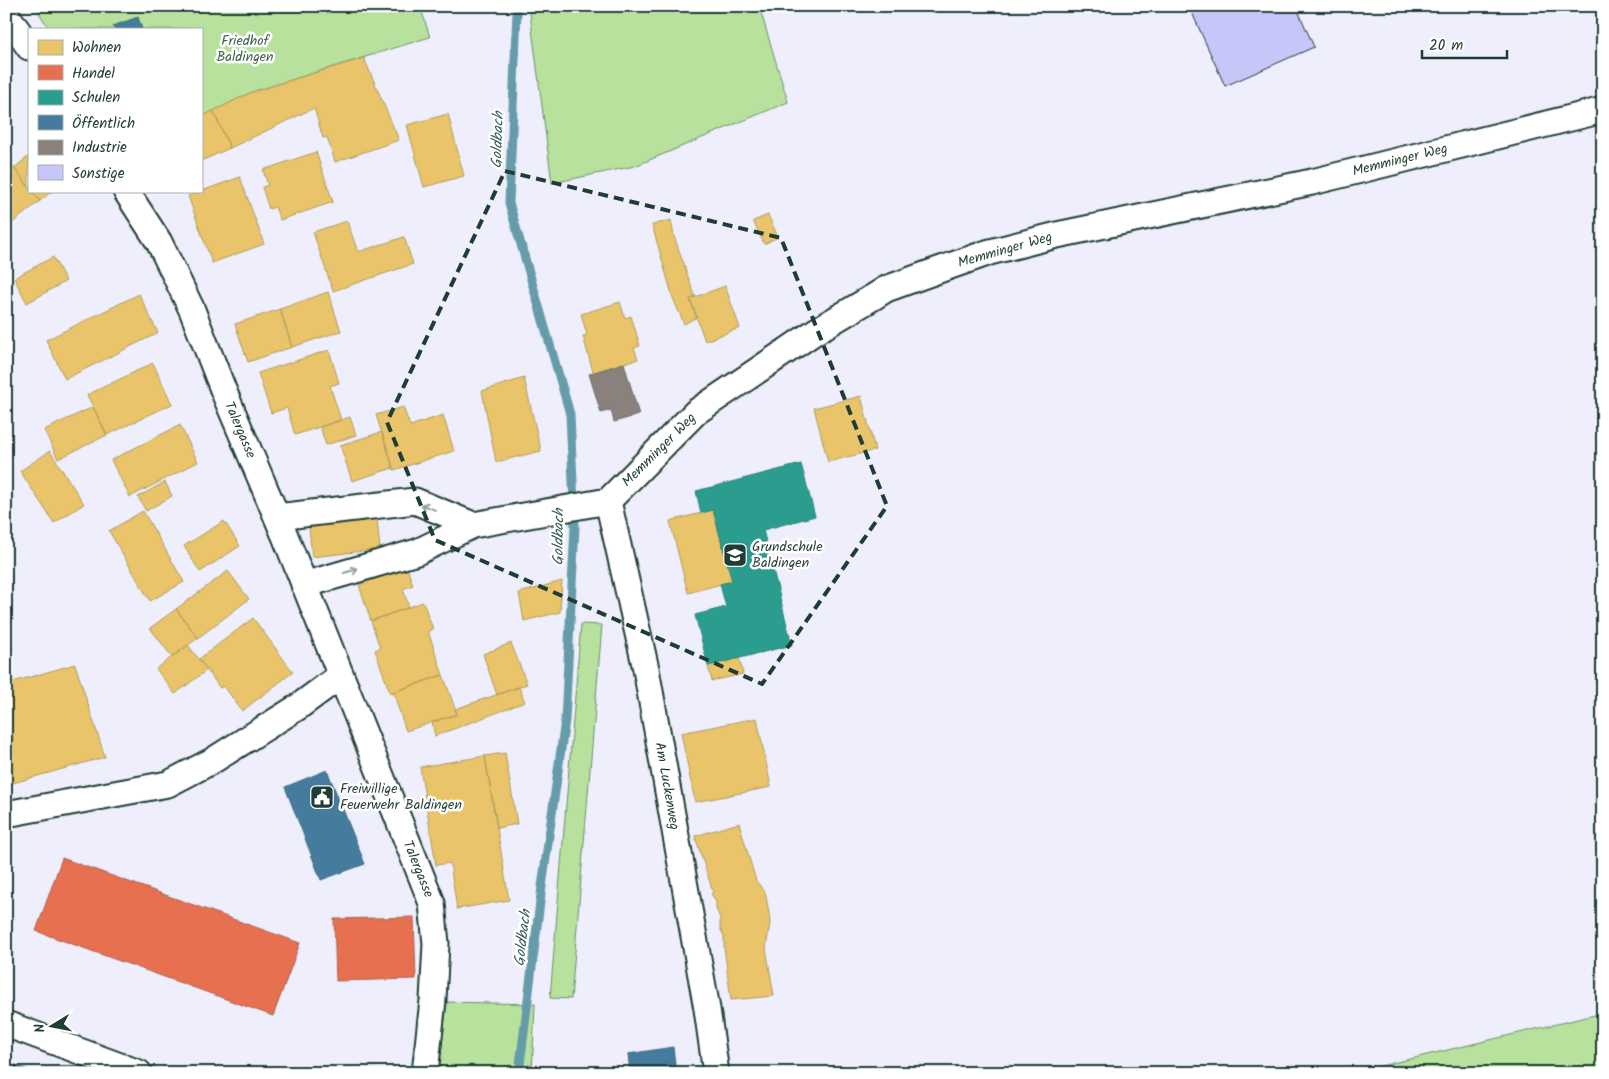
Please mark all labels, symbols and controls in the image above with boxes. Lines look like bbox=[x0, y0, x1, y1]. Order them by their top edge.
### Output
legend bbox=[28, 28, 202, 192]
scale bar bbox=[1422, 28, 1506, 60]
park label: Friedhof Baldingen bbox=[216, 30, 274, 68]
text: 20 m bbox=[1429, 34, 1463, 58]
text: Wohnen bbox=[72, 36, 121, 60]
text: Handel bbox=[72, 62, 115, 86]
text: Schulen bbox=[72, 86, 120, 110]
water label: Goldbach bbox=[485, 109, 511, 169]
text: Öffentlich bbox=[72, 112, 135, 136]
text: Industrie bbox=[72, 136, 127, 160]
street label: Memminger Weg bbox=[1350, 138, 1450, 182]
text: Sonstige bbox=[72, 162, 125, 186]
street label: Memminger Weg bbox=[955, 226, 1055, 274]
street label: Talergasse bbox=[218, 398, 262, 462]
street label: Memminger Weg bbox=[617, 408, 701, 492]
one-way arrow bbox=[421, 501, 436, 511]
water label: Goldbach bbox=[547, 506, 572, 566]
place label: Grundschule Baldingen bbox=[752, 536, 823, 574]
school or university icon: Grundschule Baldingen bbox=[722, 542, 748, 568]
one-way arrow bbox=[343, 566, 359, 576]
street label: Am Luckenweg bbox=[648, 740, 686, 832]
place label: Freiwillige Feuerwehr Baldingen bbox=[340, 778, 462, 816]
public building icon: Freiwillige Feuerwehr Baldingen bbox=[309, 784, 335, 810]
street label: Talergasse bbox=[397, 837, 440, 902]
water label: Goldbach bbox=[508, 906, 539, 968]
north arrow bbox=[28, 1002, 78, 1052]
text: N bbox=[29, 1022, 52, 1034]

